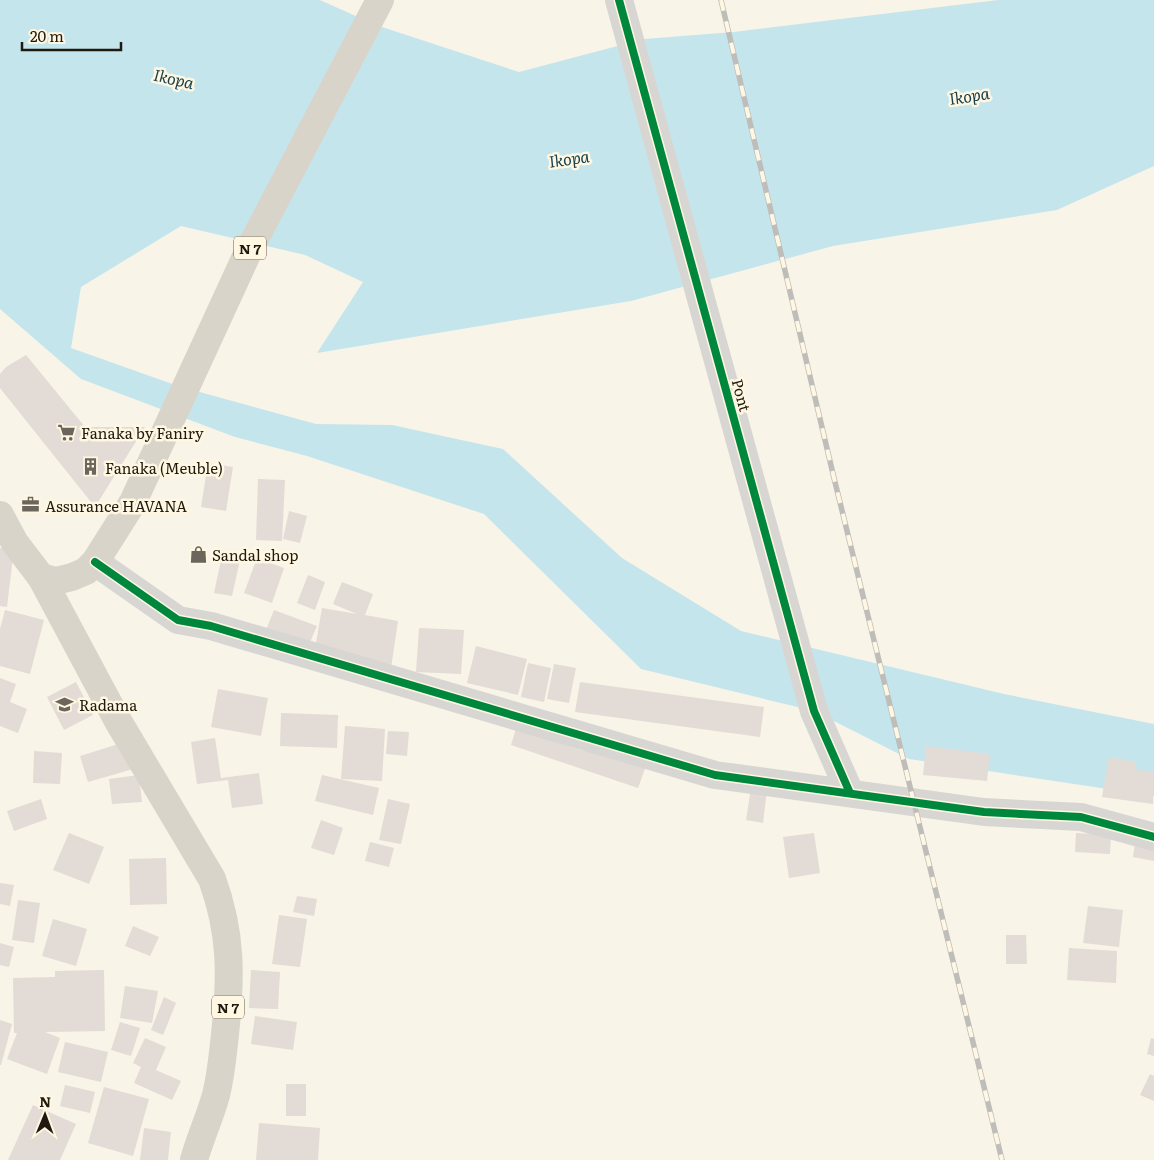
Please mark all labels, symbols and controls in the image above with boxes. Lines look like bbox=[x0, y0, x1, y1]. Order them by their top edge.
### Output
scale bar bbox=[22, 20, 121, 52]
text: 20 m bbox=[30, 24, 64, 47]
water label: Ikopa bbox=[151, 62, 197, 94]
water label: Ikopa bbox=[947, 80, 992, 110]
water label: Ikopa bbox=[547, 143, 592, 173]
road number: N 7 bbox=[234, 237, 266, 260]
street label: Pont bbox=[727, 376, 757, 414]
place label: Fanaka by Faniry bbox=[81, 421, 204, 444]
supermarket icon: Fanaka by Faniry bbox=[57, 422, 77, 442]
place label: Fanaka (Meuble) bbox=[105, 456, 223, 479]
building icon: Fanaka (Meuble) bbox=[81, 457, 101, 477]
place label: Assurance HAVANA bbox=[45, 494, 187, 517]
office icon: Assurance HAVANA bbox=[21, 495, 41, 515]
place label: Sandal shop bbox=[212, 543, 298, 566]
shop icon: Sandal shop bbox=[188, 544, 208, 564]
place label: Radama bbox=[79, 693, 138, 716]
school or university icon: Radama bbox=[55, 694, 75, 714]
road number: N 7 bbox=[212, 996, 244, 1019]
north arrow bbox=[20, 1090, 70, 1140]
text: N bbox=[39, 1091, 52, 1111]

